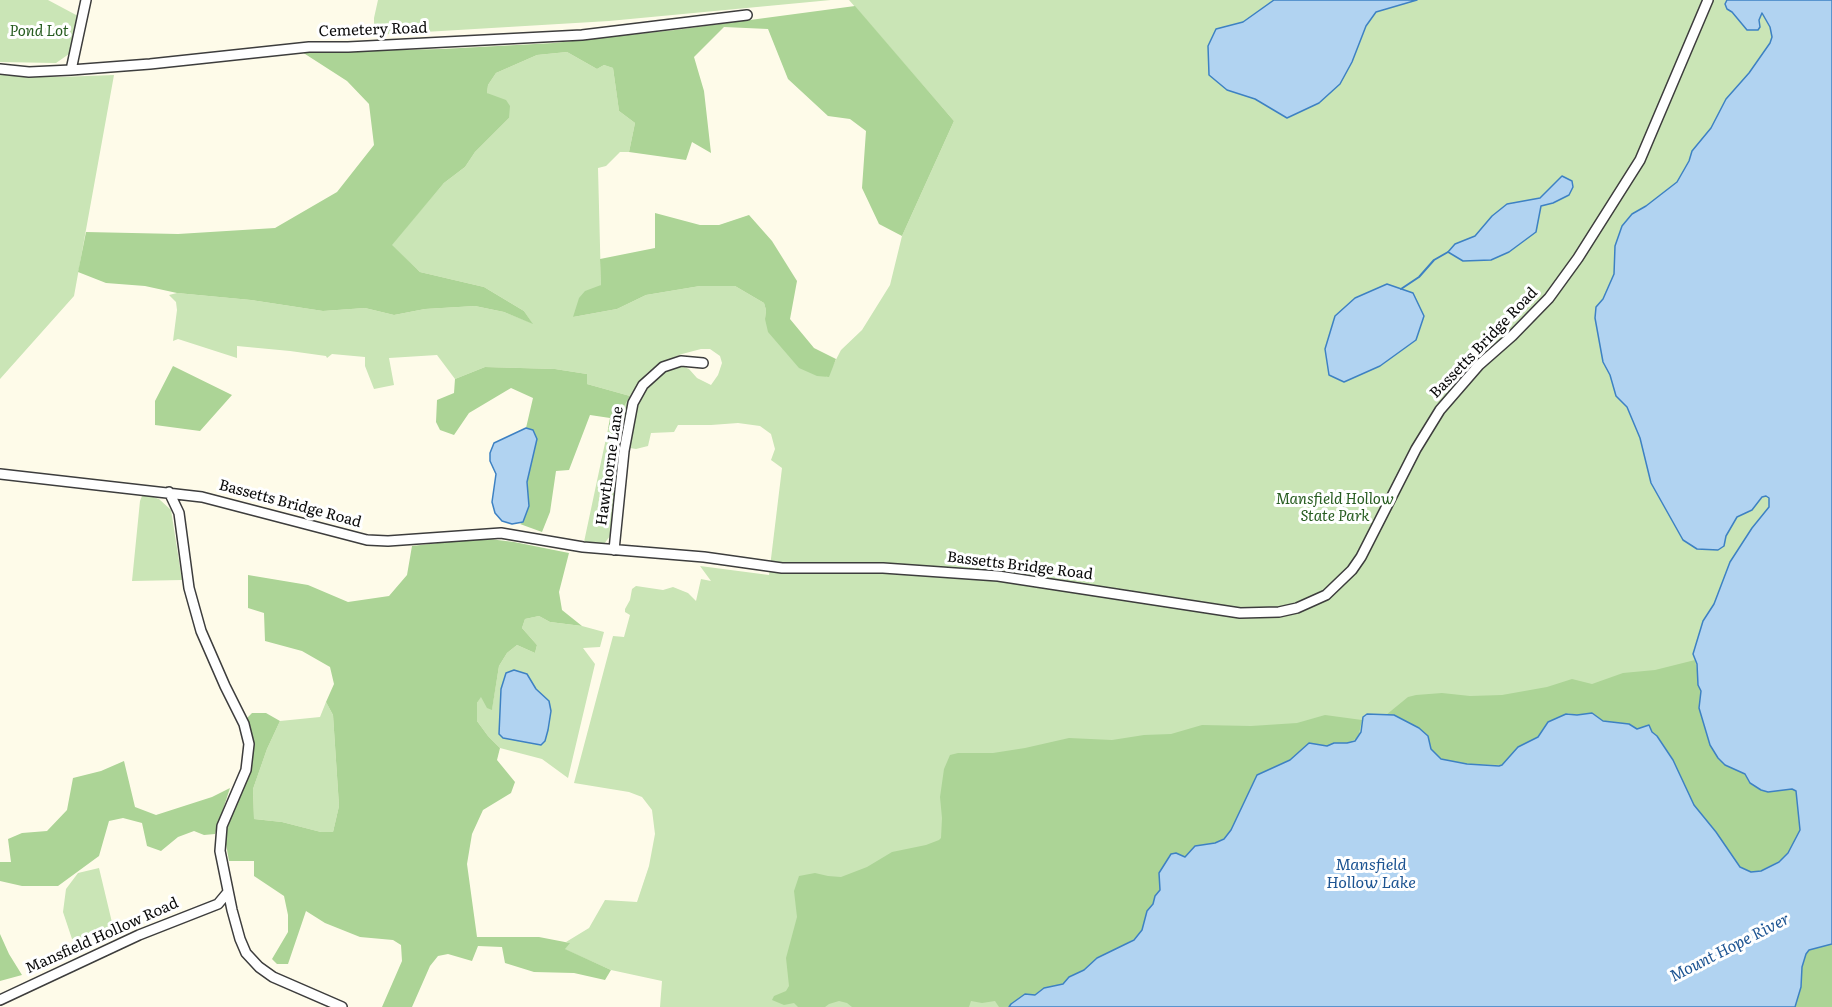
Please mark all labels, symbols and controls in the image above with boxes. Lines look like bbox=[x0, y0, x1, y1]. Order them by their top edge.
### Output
street label: Cemetery Road bbox=[318, 19, 428, 41]
park label: Pond Lot bbox=[9, 23, 69, 41]
street label: Bassetts Bridge Road bbox=[1426, 284, 1542, 402]
street label: Hawthorne Lane bbox=[593, 405, 627, 527]
street label: Bassetts Bridge Road bbox=[217, 476, 363, 532]
park label: Mansfield Hollow State Park bbox=[1276, 491, 1394, 526]
street label: Bassetts Bridge Road bbox=[946, 548, 1094, 584]
water label: Mansfield Hollow Lake bbox=[1326, 855, 1416, 893]
street label: Mansfield Hollow Road bbox=[23, 894, 181, 978]
water label: Mount Hope River bbox=[1667, 910, 1793, 986]

